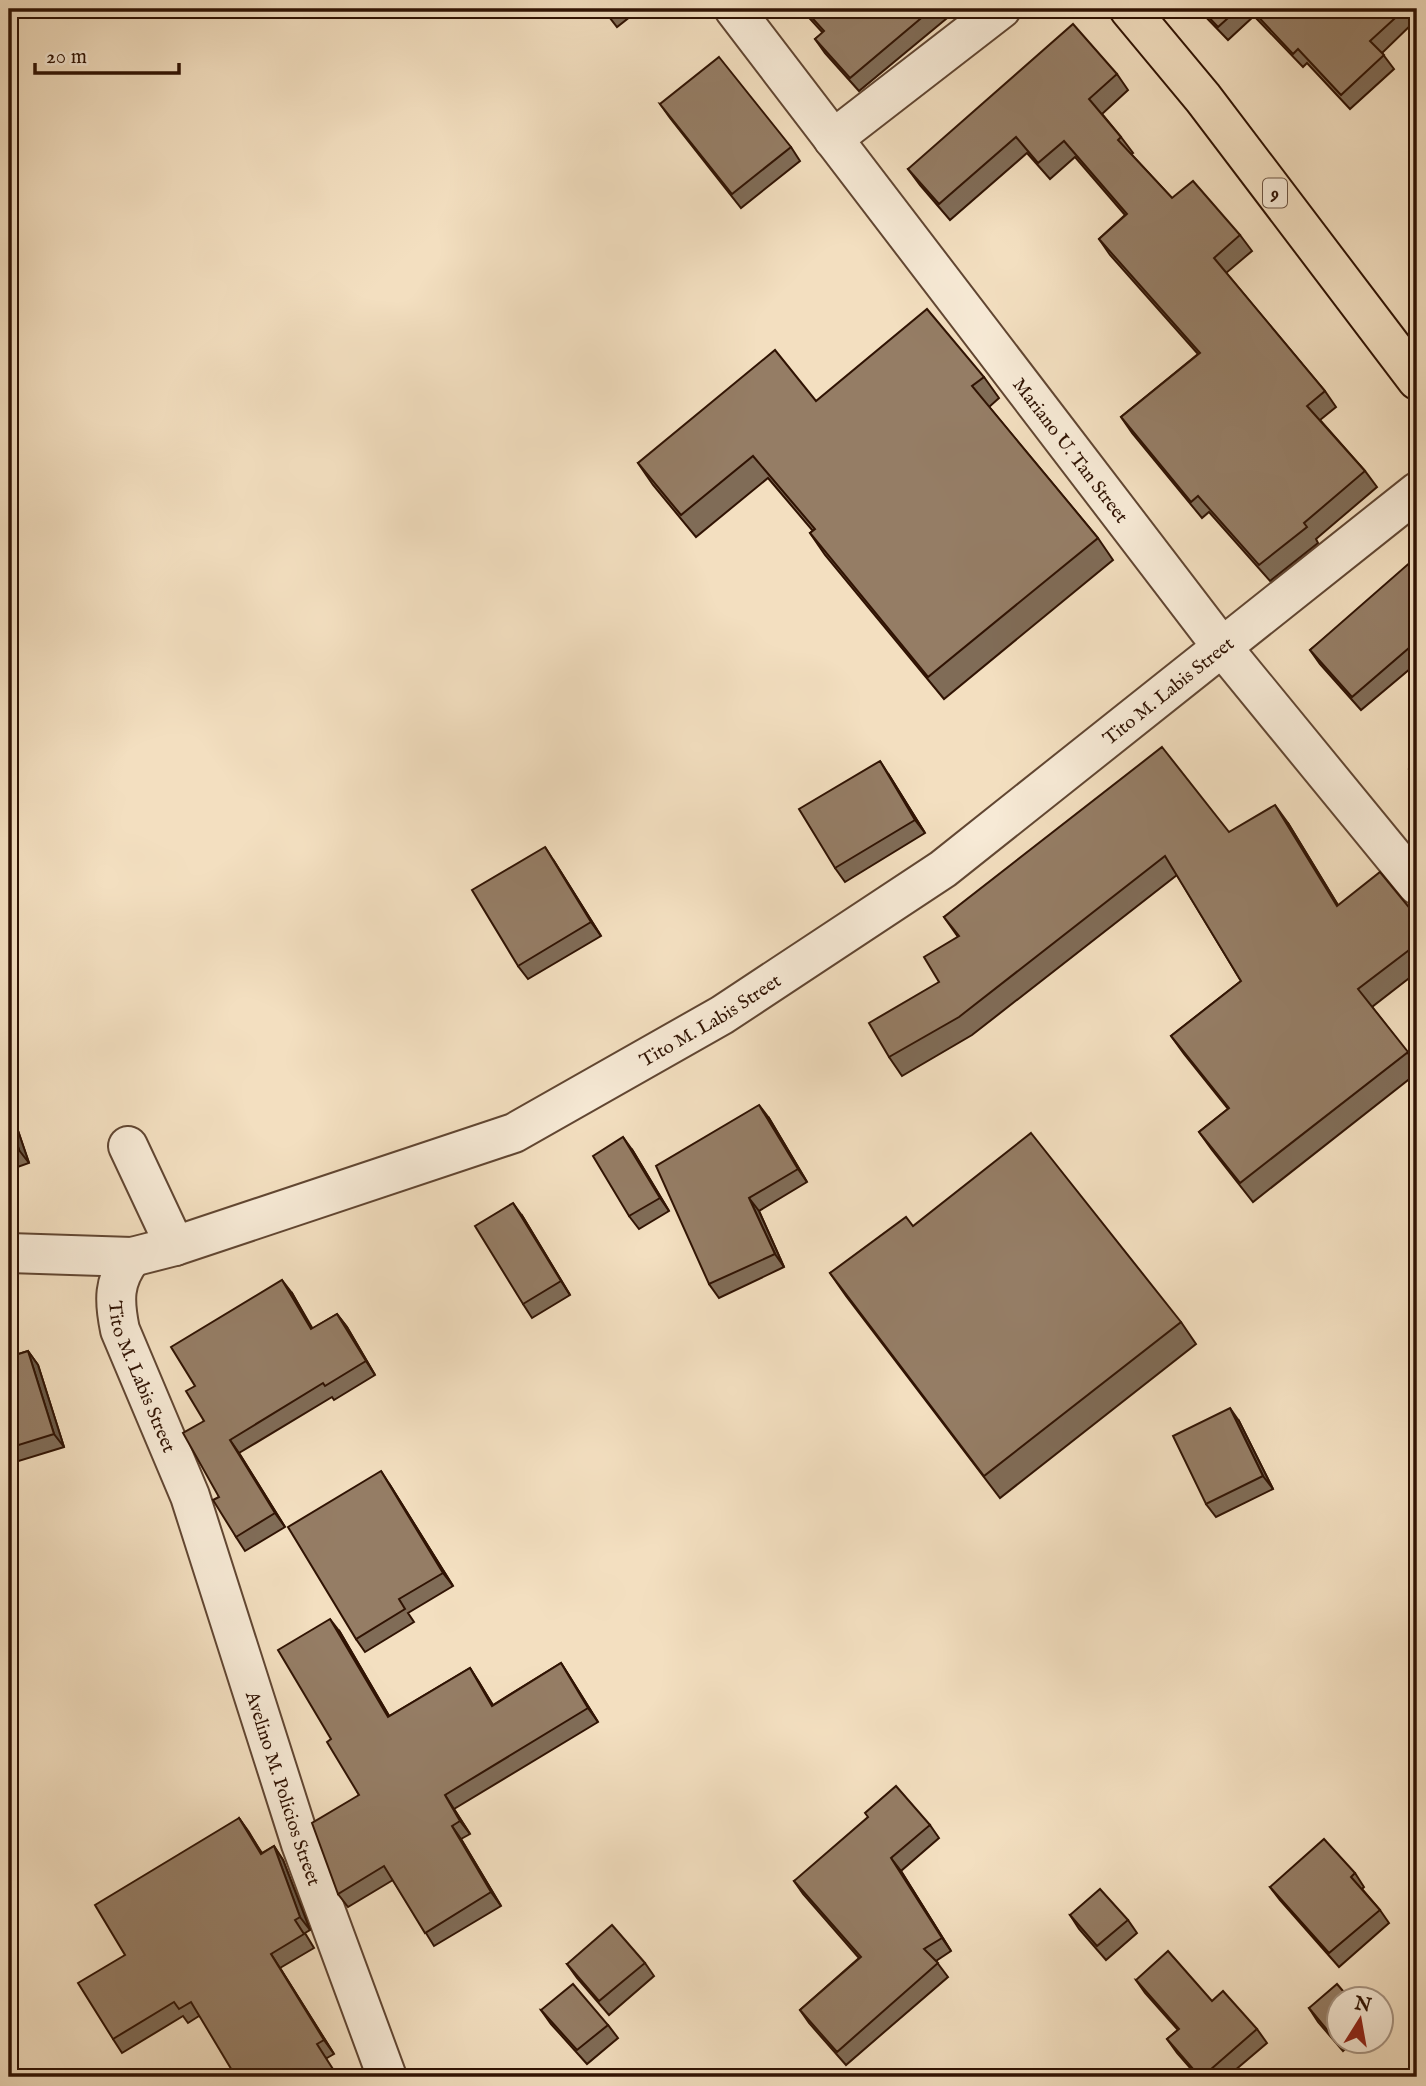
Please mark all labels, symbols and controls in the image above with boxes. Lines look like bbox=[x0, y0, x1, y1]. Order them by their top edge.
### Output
scale bar bbox=[35, 32, 178, 76]
text: 20 m bbox=[46, 44, 87, 71]
road number: 9 bbox=[1263, 178, 1287, 208]
street label: Mariano U. Tan Street bbox=[1006, 374, 1133, 529]
street label: Tito M. Labis Street bbox=[1099, 632, 1240, 751]
street label: Tito M. Labis Street bbox=[636, 969, 786, 1073]
street label: Tito M. Labis Street bbox=[102, 1300, 180, 1457]
street label: Avelino M. Policios Street bbox=[239, 1688, 325, 1890]
north arrow bbox=[1324, 1984, 1394, 2054]
text: N bbox=[1352, 1992, 1374, 2019]

